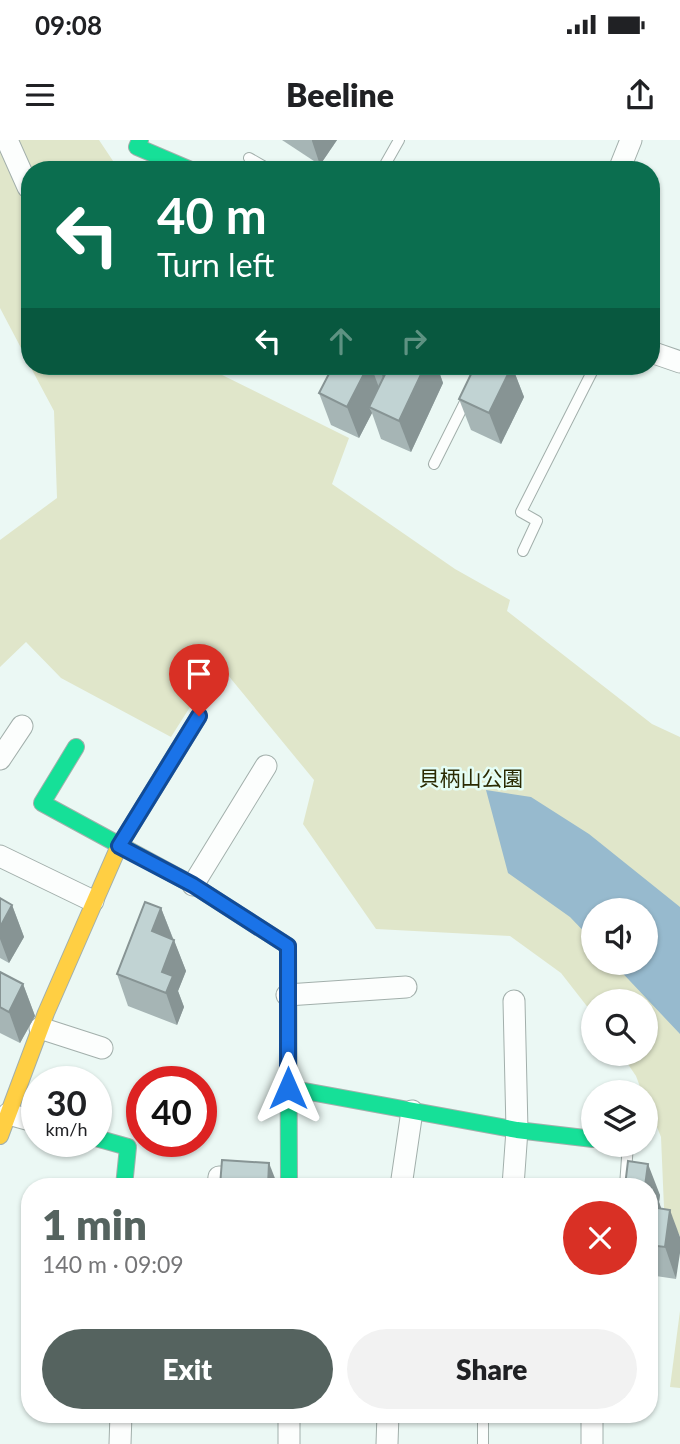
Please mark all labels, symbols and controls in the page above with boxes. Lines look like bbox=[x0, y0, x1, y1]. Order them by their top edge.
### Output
text: 09:08 bbox=[35, 9, 102, 41]
text: Beeline bbox=[286, 75, 394, 114]
icon: menu bbox=[21, 76, 59, 114]
icon: share bbox=[621, 76, 659, 114]
text: 40 m bbox=[157, 186, 267, 244]
icon: left bbox=[42, 189, 133, 280]
text: Turn left bbox=[157, 245, 274, 284]
icon: left bbox=[249, 322, 287, 360]
icon: ahead bbox=[322, 322, 360, 360]
icon: right bbox=[395, 322, 433, 360]
pin bbox=[169, 644, 229, 716]
icon: arrive bbox=[180, 655, 218, 693]
park label: 貝柄山公園 bbox=[419, 765, 524, 790]
map controls bbox=[581, 898, 658, 1157]
button: sound bbox=[581, 898, 658, 975]
button: search bbox=[581, 989, 658, 1066]
position arrow bbox=[251, 1051, 325, 1125]
speed limit sign: 40 bbox=[126, 1066, 217, 1157]
button: layers bbox=[581, 1080, 658, 1157]
text: 30 bbox=[46, 1081, 87, 1123]
text: km/h bbox=[45, 1118, 88, 1140]
text: 1 min bbox=[42, 1199, 147, 1249]
button: close bbox=[563, 1201, 637, 1275]
text: 140 m · 09:09 bbox=[42, 1250, 184, 1278]
button: Exit bbox=[42, 1329, 333, 1409]
button: Share bbox=[347, 1329, 637, 1409]

